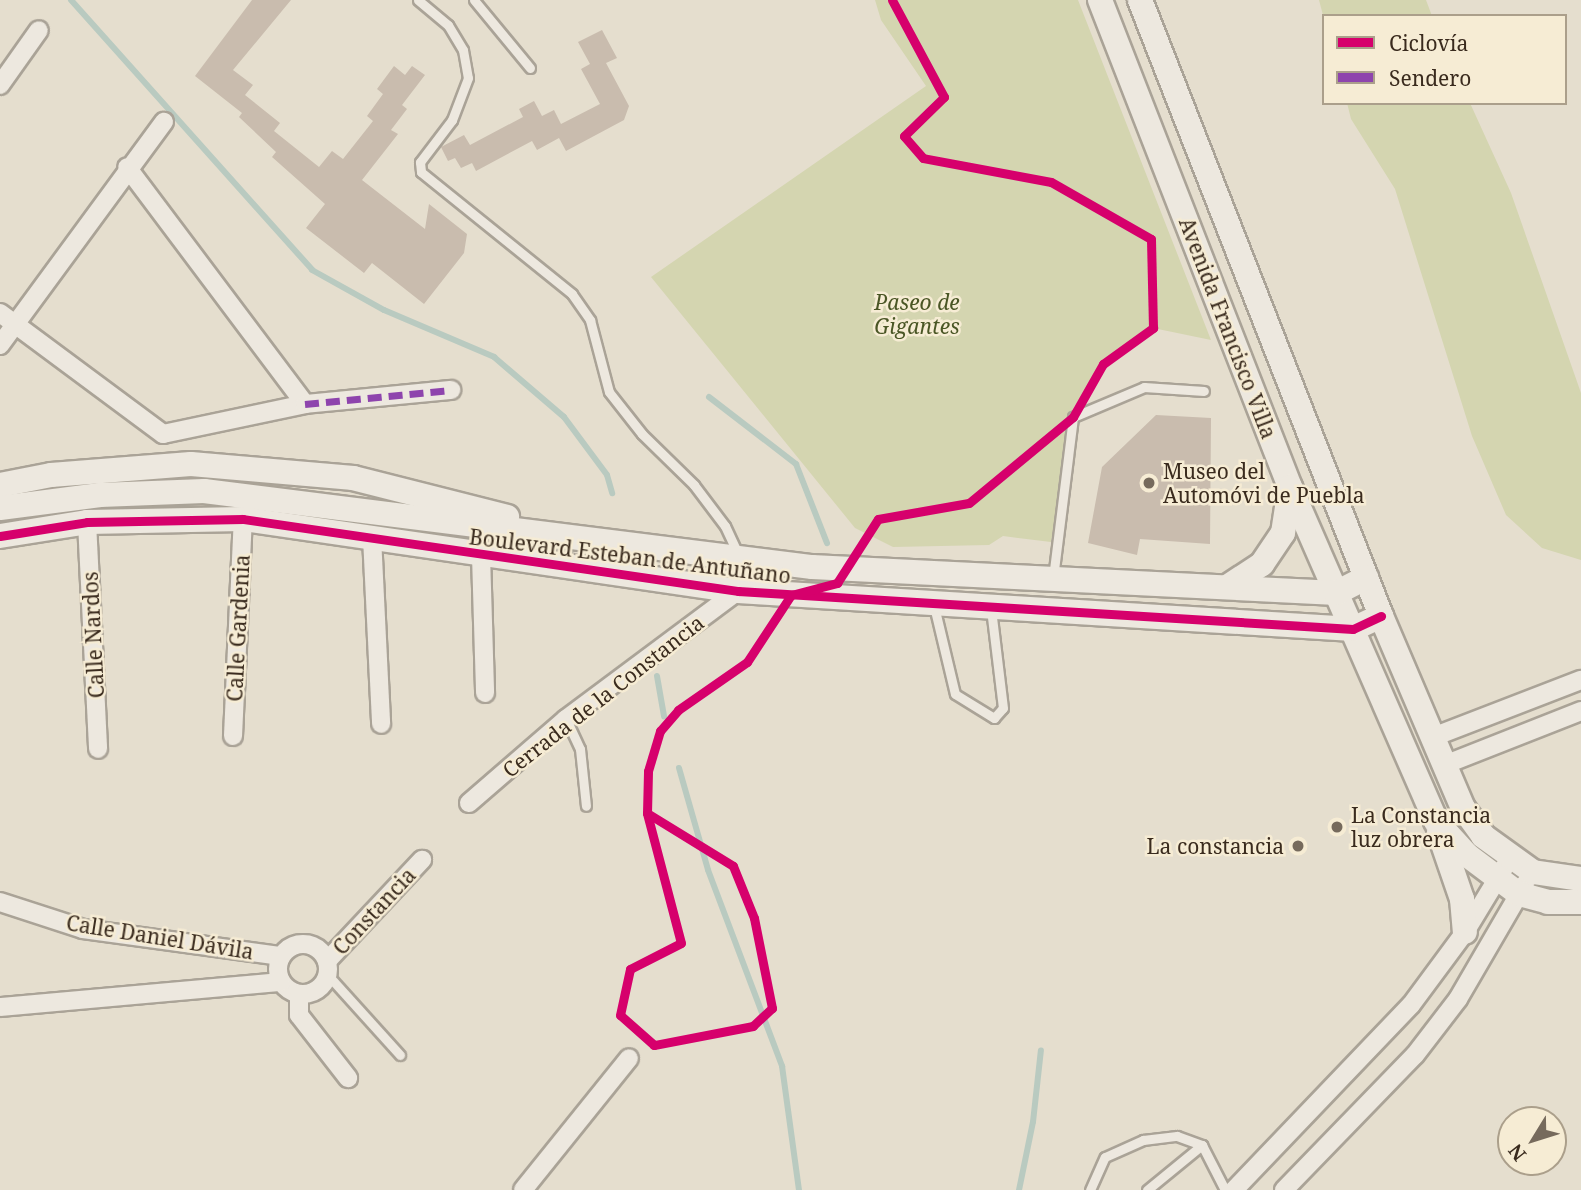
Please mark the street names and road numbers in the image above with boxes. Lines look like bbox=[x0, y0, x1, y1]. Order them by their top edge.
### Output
street label: Avenida Francisco Villa bbox=[1174, 214, 1282, 442]
street label: Boulevard Esteban de Antuñano bbox=[468, 524, 792, 588]
street label: Calle Gardenia bbox=[222, 554, 254, 702]
street label: Calle Nardos bbox=[77, 571, 109, 699]
street label: Cerrada de la Constancia bbox=[497, 610, 709, 782]
street label: Constancia bbox=[327, 862, 421, 960]
street label: Calle Daniel Dávila bbox=[65, 910, 255, 964]

